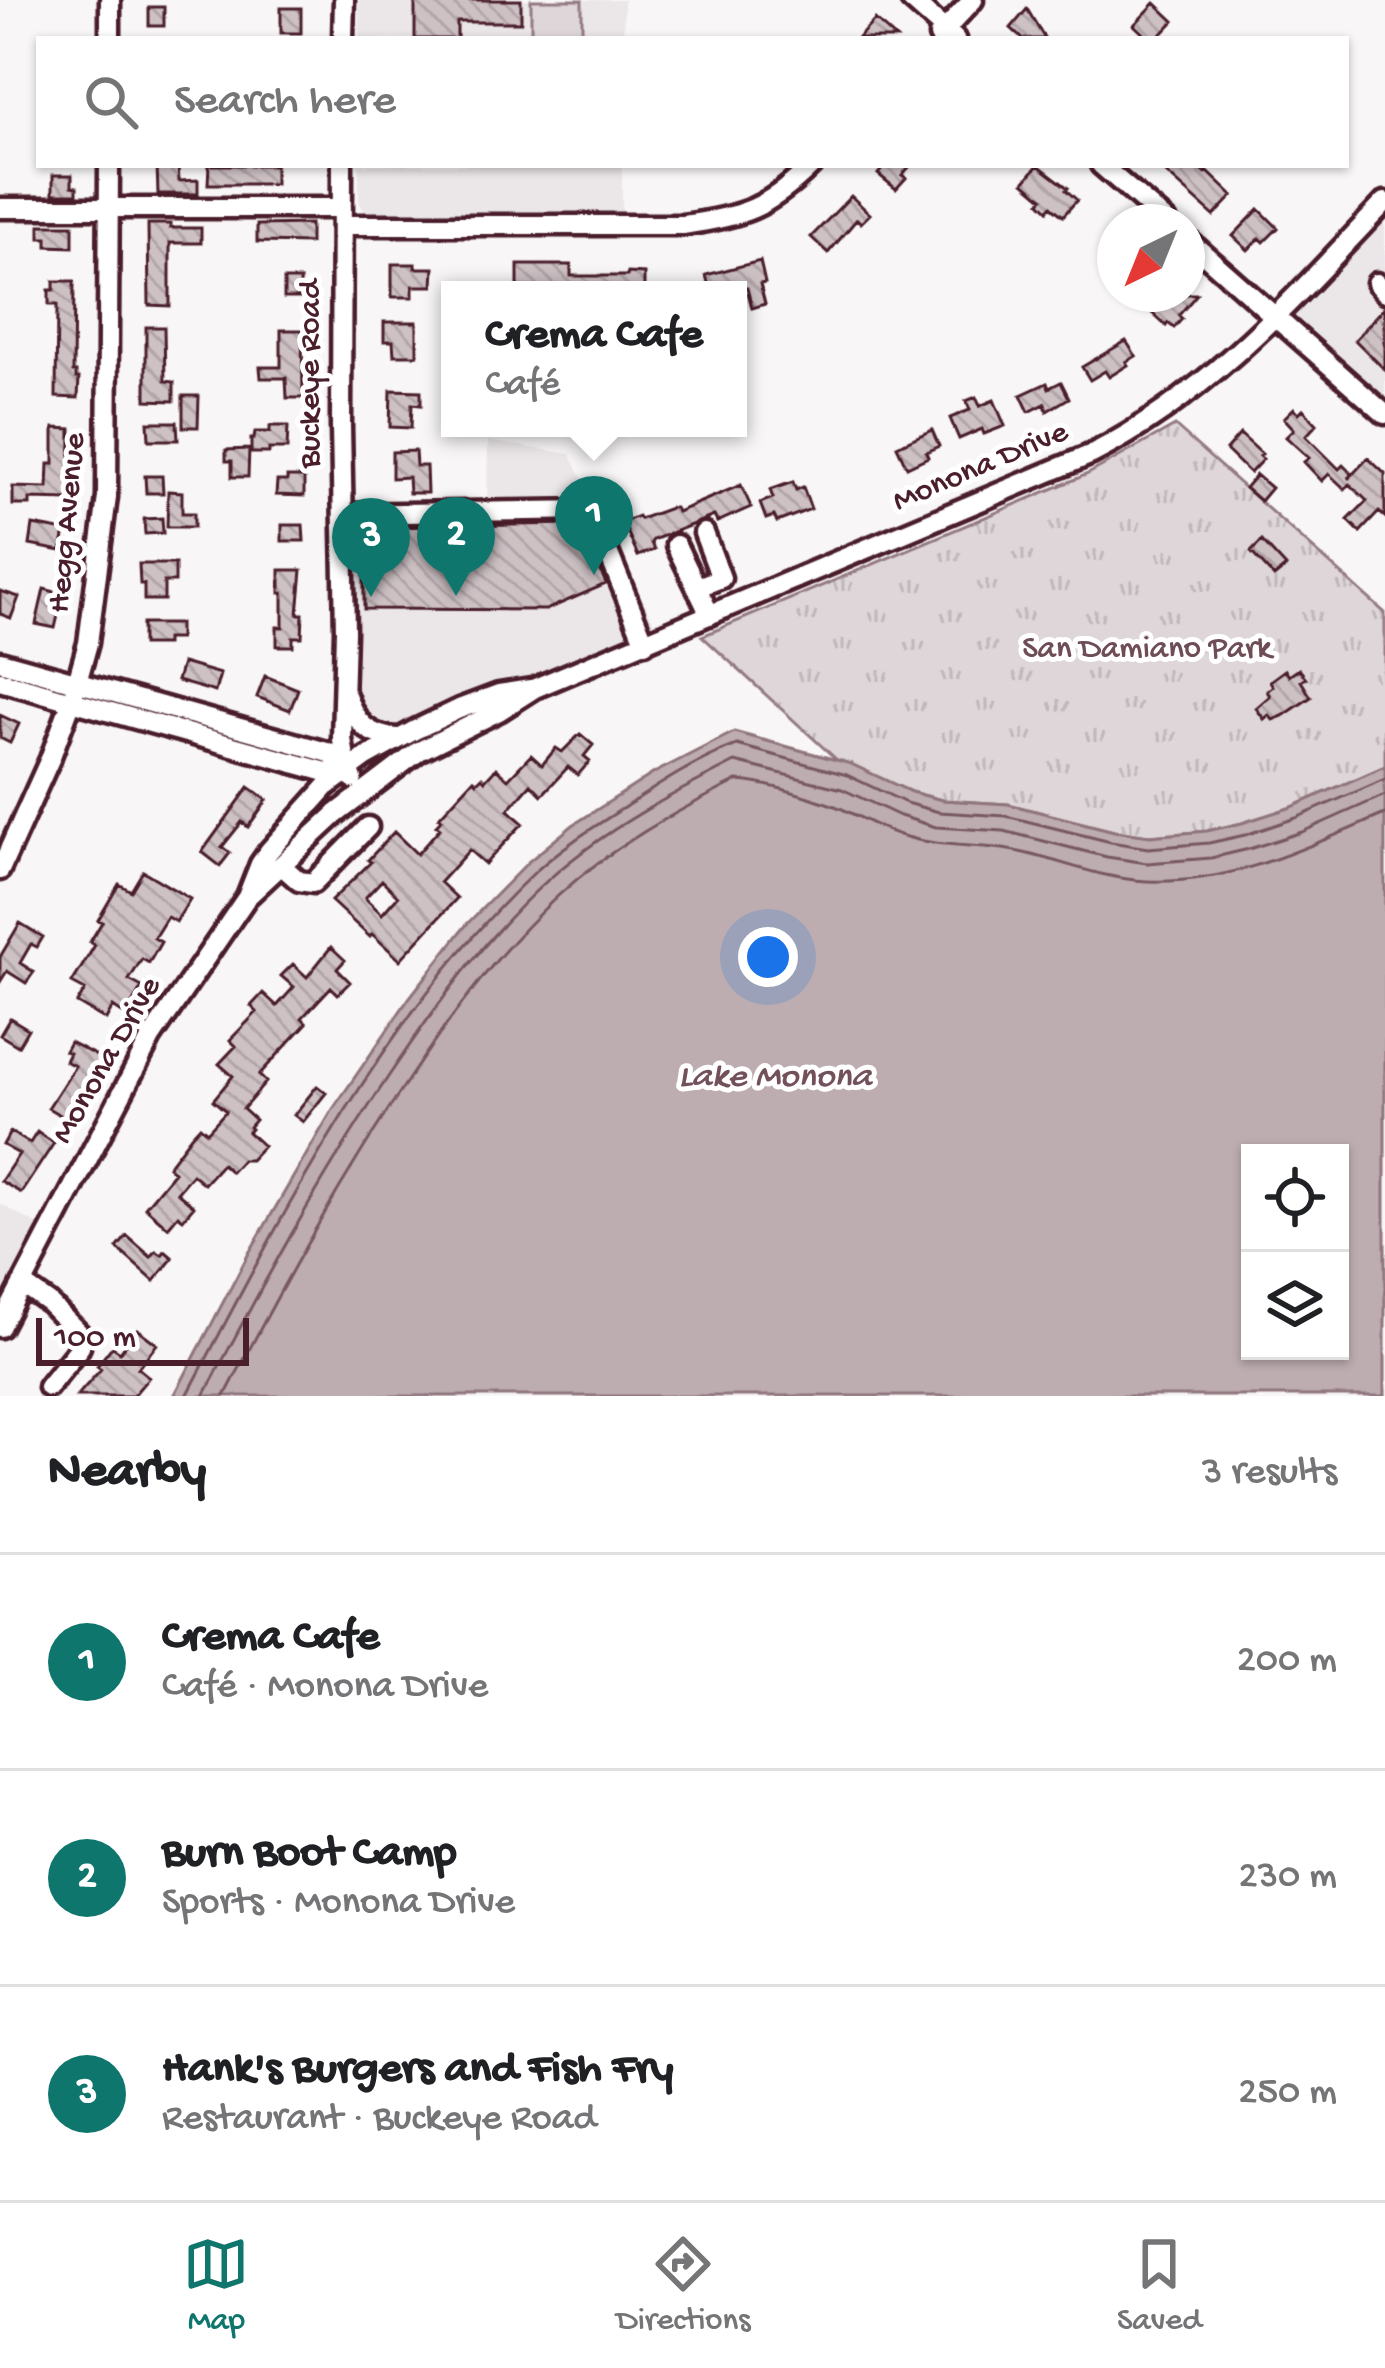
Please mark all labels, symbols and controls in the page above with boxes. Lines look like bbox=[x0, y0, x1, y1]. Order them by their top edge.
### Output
search box bbox=[36, 36, 1349, 168]
icon: search bbox=[78, 69, 144, 135]
text: Search here bbox=[174, 76, 396, 129]
north arrow bbox=[1097, 204, 1205, 312]
street label: Buckeye Road bbox=[293, 277, 331, 469]
popup bbox=[441, 281, 747, 437]
text: Crema Cafe bbox=[485, 310, 703, 363]
text: Café bbox=[485, 363, 560, 409]
street label: Monona Drive bbox=[888, 414, 1075, 522]
street label: Hegg Avenue bbox=[42, 430, 96, 615]
pin: 1 bbox=[555, 476, 633, 575]
pin: 2 bbox=[417, 497, 495, 596]
pin: 3 bbox=[332, 498, 410, 597]
park label: San Damiano Park bbox=[1022, 631, 1275, 669]
your location bbox=[738, 927, 798, 987]
street label: Monona Drive bbox=[45, 970, 172, 1151]
water label: Lake Monona bbox=[679, 1057, 873, 1100]
map controls bbox=[1241, 1144, 1349, 1360]
button: locate bbox=[1241, 1144, 1349, 1252]
button: layers bbox=[1241, 1252, 1349, 1360]
scale bar bbox=[36, 1312, 249, 1365]
text: 100 m bbox=[54, 1320, 136, 1358]
text: Nearby bbox=[48, 1444, 206, 1504]
text: 3 results bbox=[1202, 1451, 1337, 1497]
text: Crema Cafe bbox=[162, 1612, 380, 1665]
text: 1 bbox=[79, 1639, 95, 1685]
text: 200 m bbox=[1237, 1639, 1337, 1685]
text: Café · Monona Drive bbox=[162, 1665, 488, 1711]
text: Burn Boot Camp bbox=[162, 1828, 456, 1881]
text: 2 bbox=[77, 1855, 97, 1901]
text: 230 m bbox=[1239, 1855, 1337, 1901]
text: Sports · Monona Drive bbox=[162, 1881, 515, 1927]
text: Hank's Burgers and Fish Fry bbox=[162, 2044, 674, 2097]
text: 3 bbox=[77, 2071, 97, 2117]
text: 250 m bbox=[1238, 2071, 1337, 2117]
text: Restaurant · Buckeye Road bbox=[162, 2097, 596, 2143]
tab: Map bbox=[183, 2231, 249, 2341]
tab: Directions bbox=[616, 2231, 750, 2341]
tab: Saved bbox=[1117, 2231, 1202, 2341]

